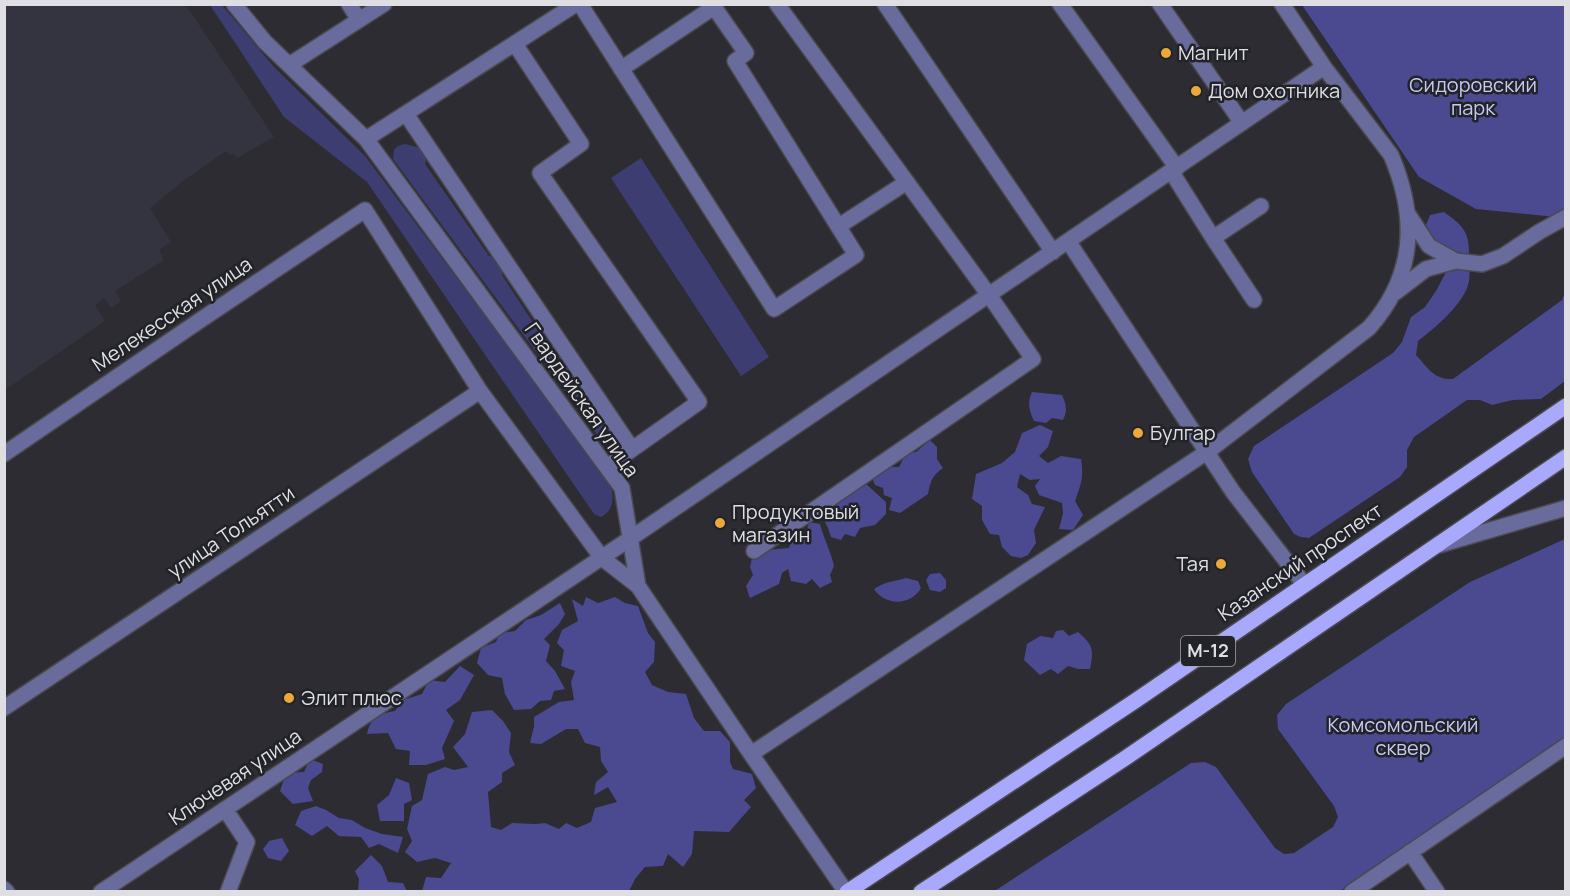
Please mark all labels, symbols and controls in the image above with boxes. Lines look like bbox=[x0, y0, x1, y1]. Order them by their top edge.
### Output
place label: Магнит bbox=[1178, 39, 1249, 66]
marker: Магнит bbox=[1159, 46, 1173, 60]
park label: Сидоровский парк bbox=[1409, 71, 1537, 121]
place label: Дом охотника bbox=[1208, 77, 1340, 104]
marker: Дом охотника bbox=[1189, 84, 1203, 98]
street label: Мелекесская улица bbox=[87, 250, 257, 377]
street label: Гвардейская улица bbox=[519, 317, 646, 482]
place label: Булгар bbox=[1150, 419, 1216, 446]
marker: Булгар bbox=[1131, 426, 1145, 440]
street label: улица Тольятти bbox=[162, 479, 299, 584]
street label: Казанский проспект bbox=[1212, 496, 1387, 627]
place label: Продуктовый магазин bbox=[732, 498, 859, 548]
marker: Продуктовый магазин bbox=[713, 516, 727, 530]
place label: Тая bbox=[1176, 550, 1209, 577]
marker: Тая bbox=[1214, 557, 1228, 571]
road number: М-12 bbox=[1181, 636, 1235, 666]
place label: Элит плюс bbox=[301, 684, 402, 711]
marker: Элит плюс bbox=[282, 691, 296, 705]
park label: Комсомольский сквер bbox=[1328, 711, 1478, 761]
street label: Ключевая улица bbox=[163, 722, 306, 831]

